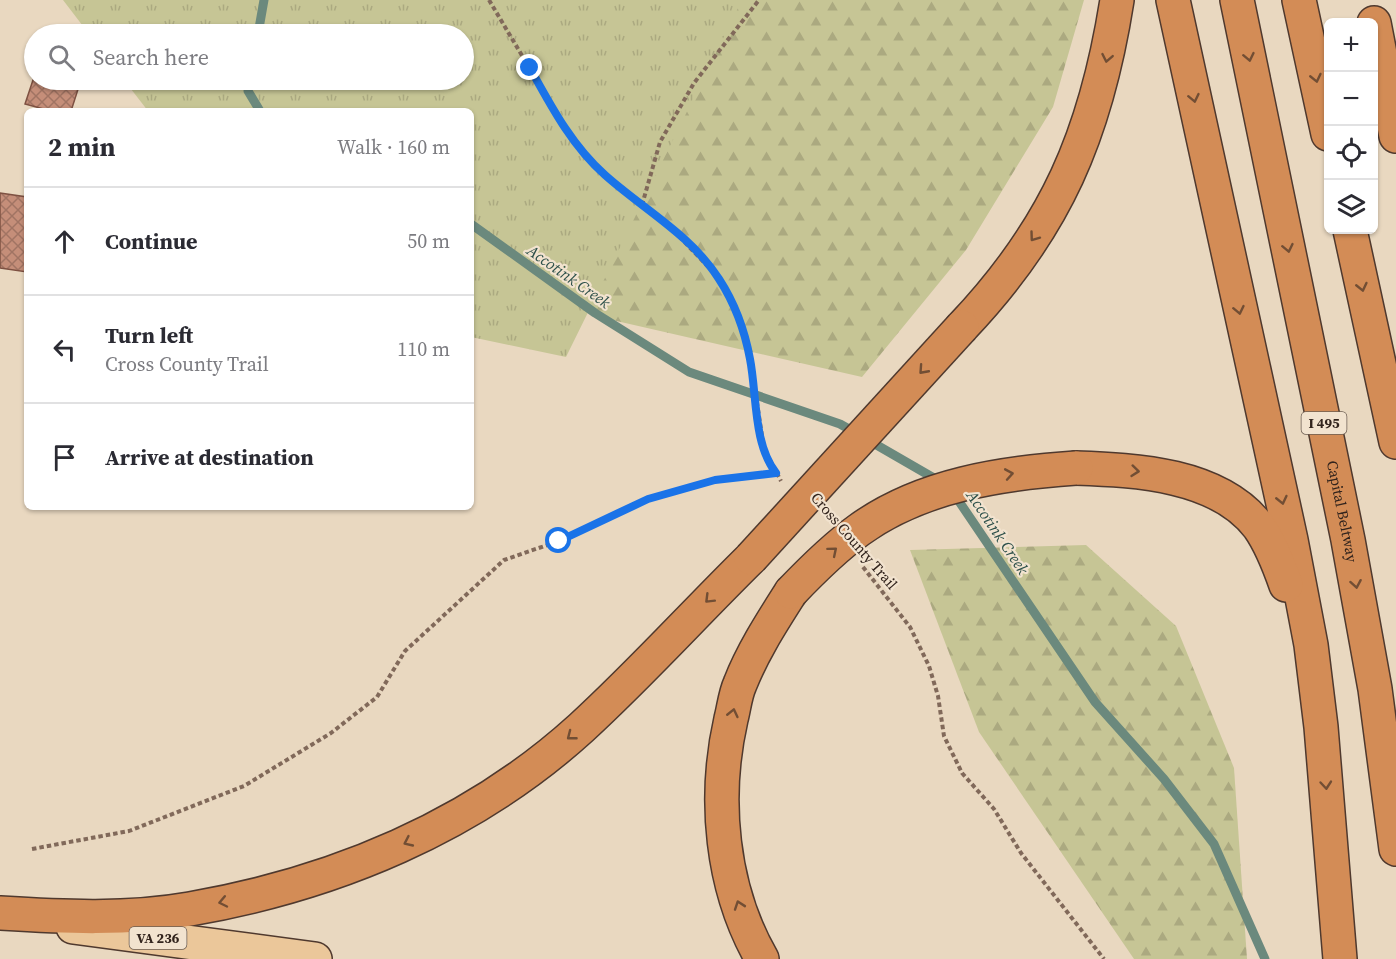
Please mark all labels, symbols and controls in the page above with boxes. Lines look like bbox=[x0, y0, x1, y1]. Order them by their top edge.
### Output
map controls bbox=[1324, 18, 1378, 234]
button: + bbox=[1324, 18, 1378, 72]
search box bbox=[24, 24, 474, 90]
icon: search bbox=[45, 41, 78, 74]
text: Search here bbox=[93, 42, 209, 72]
one-way arrow bbox=[1101, 52, 1114, 62]
one-way arrow bbox=[1241, 52, 1254, 62]
route end bbox=[516, 54, 542, 80]
one-way arrow bbox=[1309, 72, 1322, 82]
button: − bbox=[1324, 72, 1378, 126]
one-way arrow bbox=[1187, 93, 1200, 103]
button: locate bbox=[1324, 126, 1378, 180]
text: 2 min bbox=[48, 129, 115, 165]
text: Walk · 160 m bbox=[337, 133, 450, 161]
button: layers bbox=[1324, 180, 1378, 234]
icon: ahead bbox=[48, 225, 81, 258]
text: Continue bbox=[105, 226, 198, 256]
text: 50 m bbox=[407, 227, 450, 255]
one-way arrow bbox=[1030, 231, 1041, 242]
water label: Accotink Creek bbox=[522, 239, 616, 313]
one-way arrow bbox=[1281, 243, 1294, 253]
one-way arrow bbox=[1355, 281, 1368, 291]
one-way arrow bbox=[1232, 304, 1245, 314]
text: Turn left bbox=[105, 320, 193, 350]
icon: left bbox=[48, 333, 81, 366]
text: 110 m bbox=[397, 335, 450, 363]
text: Cross County Trail bbox=[105, 350, 269, 378]
one-way arrow bbox=[919, 363, 930, 374]
road number: I 495 bbox=[1302, 412, 1346, 434]
icon: arrive bbox=[48, 441, 81, 474]
text: Arrive at destination bbox=[105, 442, 314, 472]
street label: Capital Beltway bbox=[1322, 458, 1363, 564]
one-way arrow bbox=[1130, 464, 1139, 477]
one-way arrow bbox=[1005, 469, 1014, 481]
water label: Accotink Creek bbox=[961, 485, 1035, 579]
street label: Cross County Trail bbox=[806, 487, 903, 594]
one-way arrow bbox=[1274, 495, 1287, 505]
route start bbox=[545, 527, 571, 553]
one-way arrow bbox=[826, 548, 837, 559]
one-way arrow bbox=[1349, 579, 1361, 588]
one-way arrow bbox=[706, 592, 717, 603]
one-way arrow bbox=[725, 709, 738, 719]
one-way arrow bbox=[566, 729, 577, 740]
one-way arrow bbox=[1319, 781, 1332, 790]
one-way arrow bbox=[403, 835, 414, 847]
one-way arrow bbox=[218, 895, 228, 908]
one-way arrow bbox=[734, 900, 747, 911]
road number: VA 236 bbox=[130, 927, 186, 949]

